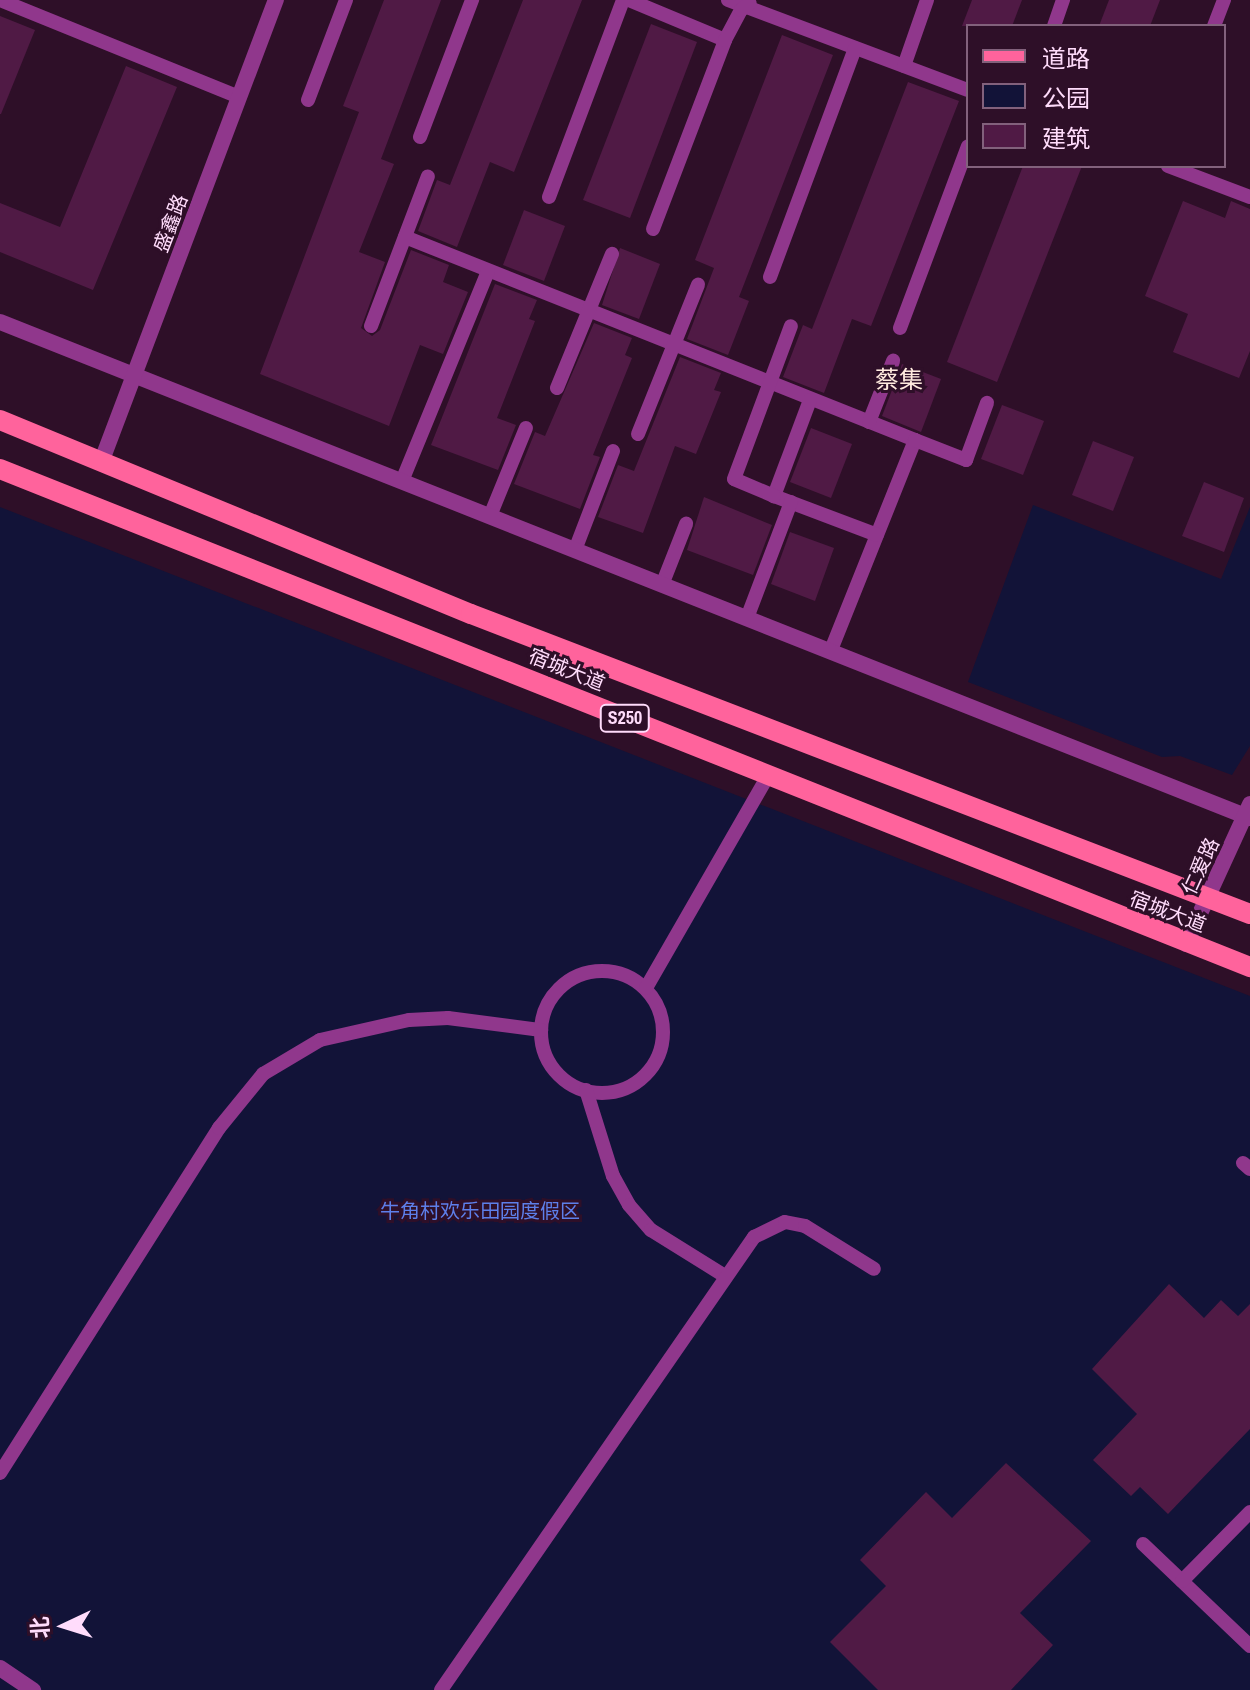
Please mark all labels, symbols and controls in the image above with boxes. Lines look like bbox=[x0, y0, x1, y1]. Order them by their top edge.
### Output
legend bbox=[966, 24, 1226, 168]
text: 道路 bbox=[1042, 42, 1090, 74]
text: 公园 bbox=[1042, 82, 1090, 114]
text: 建筑 bbox=[1042, 122, 1090, 154]
street label: 盛鑫路 bbox=[148, 191, 192, 255]
district label: 蔡集 bbox=[875, 366, 923, 394]
street label: 宿城大道 bbox=[525, 643, 609, 695]
road number: S250 bbox=[599, 704, 651, 732]
street label: 仁爱路 bbox=[1176, 834, 1224, 898]
street label: 宿城大道 bbox=[1126, 885, 1210, 937]
park label: 牛角村欢乐田园度假区 bbox=[380, 1198, 580, 1222]
north arrow bbox=[24, 1586, 104, 1666]
text: 北 bbox=[24, 1616, 56, 1640]

